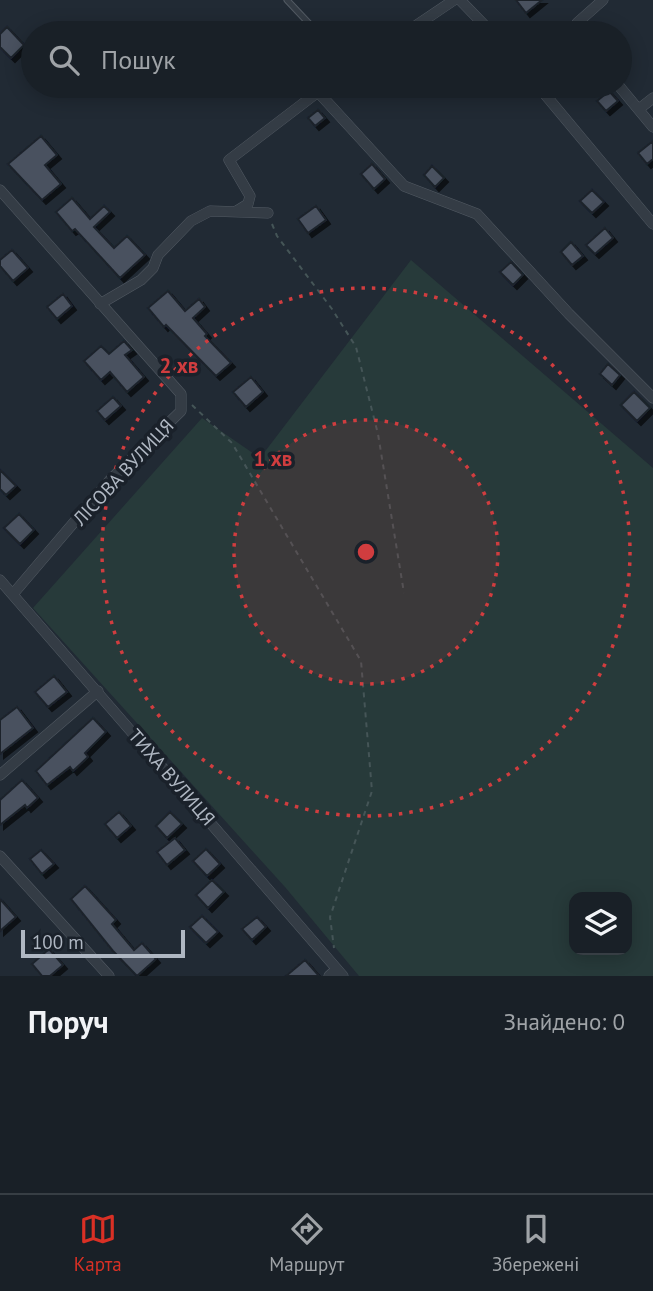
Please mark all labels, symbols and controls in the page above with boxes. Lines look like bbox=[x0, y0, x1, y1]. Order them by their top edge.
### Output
search box bbox=[21, 21, 632, 98]
icon: search bbox=[45, 41, 83, 79]
text: Пошук bbox=[101, 43, 176, 76]
text: 2 хв bbox=[160, 352, 198, 379]
street label: ЛІСОВА ВУЛИЦЯ bbox=[67, 414, 178, 531]
text: 1 хв bbox=[254, 445, 292, 472]
centre of rings bbox=[354, 540, 378, 564]
street label: ТИХА ВУЛИЦЯ bbox=[124, 724, 220, 830]
map controls bbox=[569, 892, 632, 955]
button: layers bbox=[569, 892, 632, 955]
scale bar bbox=[21, 927, 186, 959]
text: 100 m bbox=[32, 930, 84, 954]
text: Поруч bbox=[28, 1002, 109, 1041]
text: Знайдено: 0 bbox=[504, 1007, 625, 1036]
tab: Карта bbox=[74, 1210, 122, 1276]
tab: Маршрут bbox=[269, 1210, 344, 1276]
tab: Збережені bbox=[492, 1210, 579, 1276]

